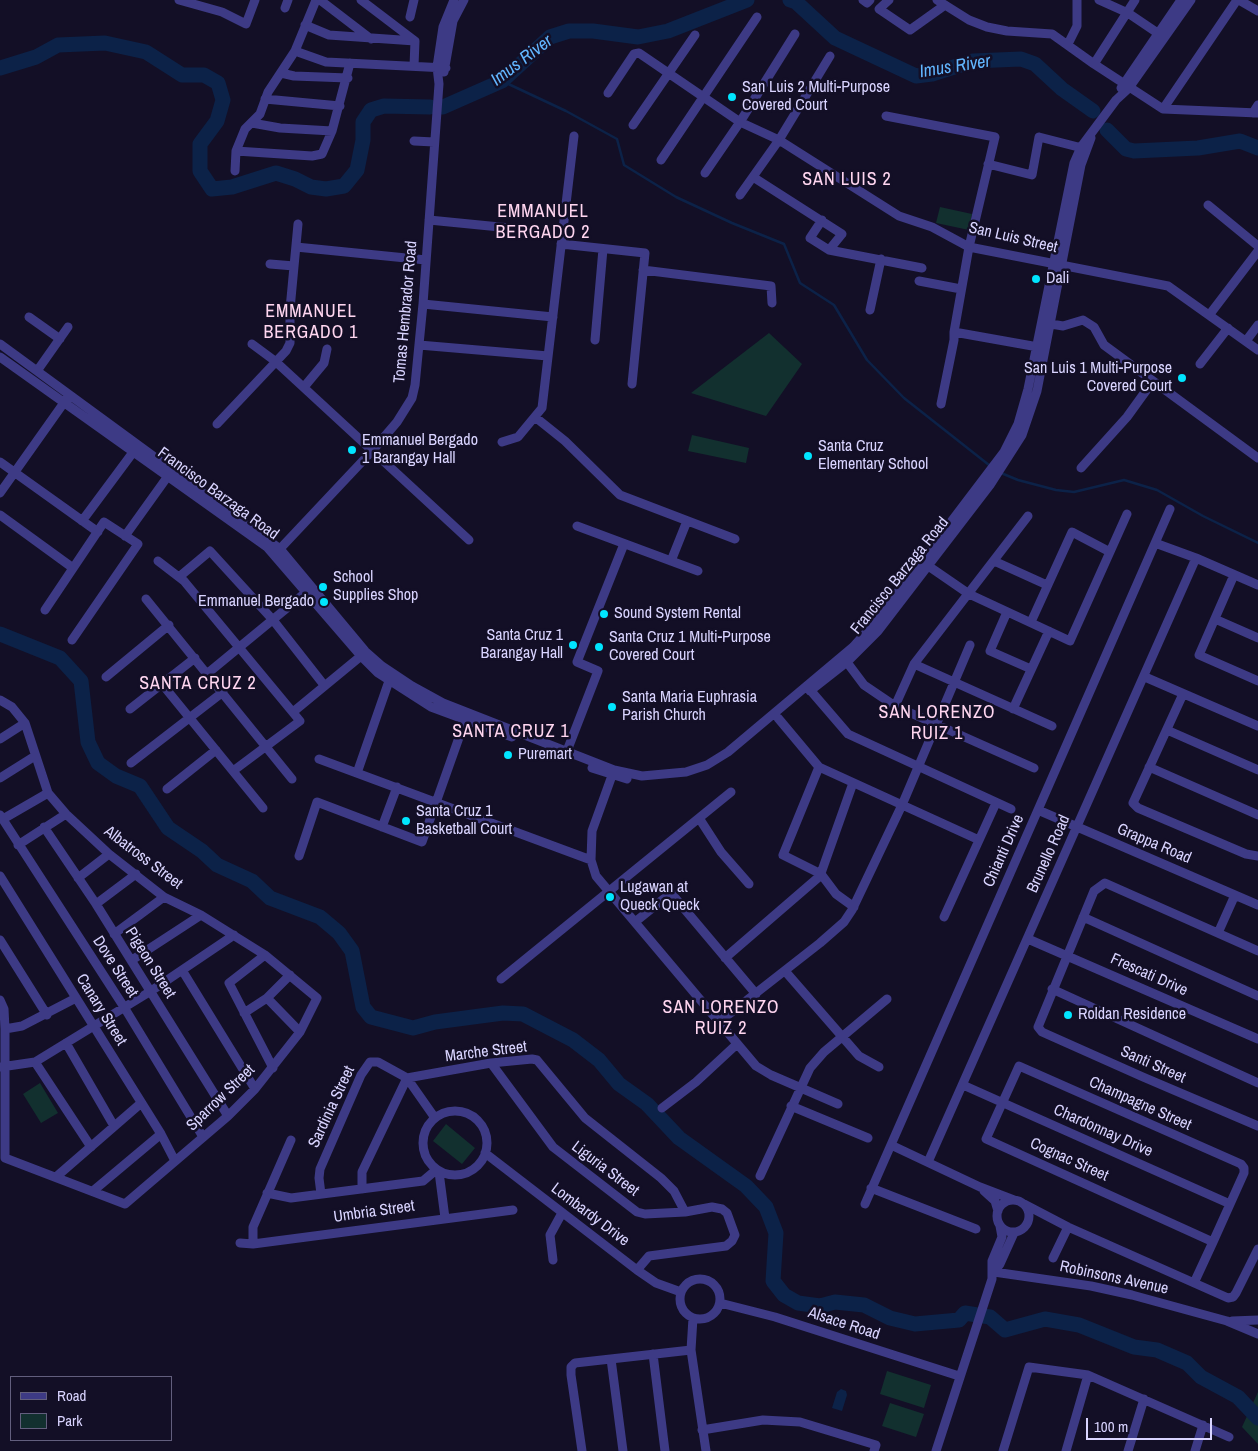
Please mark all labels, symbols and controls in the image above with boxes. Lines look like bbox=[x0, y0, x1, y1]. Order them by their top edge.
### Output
water label: Imus River bbox=[487, 31, 557, 91]
water label: Imus River bbox=[918, 51, 992, 83]
place label: San Luis 2 Multi-Purpose Covered Court bbox=[742, 78, 890, 116]
marker: San Luis 2 Multi-Purpose Covered Court bbox=[726, 91, 738, 103]
district label: SAN LUIS 2 bbox=[801, 169, 893, 191]
district label: EMMANUEL BERGADO 2 bbox=[494, 201, 592, 243]
street label: San Luis Street bbox=[967, 218, 1059, 258]
street label: Tomas Hembrador Road bbox=[390, 240, 422, 384]
place label: Dali bbox=[1046, 269, 1069, 289]
marker: Dali bbox=[1030, 273, 1042, 285]
district label: EMMANUEL BERGADO 1 bbox=[262, 301, 360, 344]
place label: San Luis 1 Multi-Purpose Covered Court bbox=[1024, 359, 1172, 397]
marker: San Luis 1 Multi-Purpose Covered Court bbox=[1176, 372, 1188, 384]
place label: Emmanuel Bergado 1 Barangay Hall bbox=[362, 431, 478, 469]
place label: Santa Cruz Elementary School bbox=[818, 437, 928, 475]
street label: Francisco Barzaga Road bbox=[154, 444, 282, 544]
marker: Emmanuel Bergado 1 Barangay Hall bbox=[346, 444, 358, 456]
marker: Santa Cruz Elementary School bbox=[802, 450, 814, 462]
street label: Francisco Barzaga Road bbox=[847, 514, 953, 638]
place label: School Supplies Shop bbox=[333, 568, 418, 606]
marker: School Supplies Shop bbox=[317, 581, 329, 593]
place label: Emmanuel Bergado bbox=[198, 592, 314, 612]
marker: Emmanuel Bergado bbox=[318, 596, 330, 608]
place label: Sound System Rental bbox=[614, 604, 741, 624]
marker: Sound System Rental bbox=[598, 608, 610, 620]
place label: Santa Cruz 1 Barangay Hall bbox=[481, 626, 563, 664]
place label: Santa Cruz 1 Multi-Purpose Covered Court bbox=[609, 628, 771, 666]
marker: Santa Cruz 1 Barangay Hall bbox=[567, 639, 579, 651]
marker: Santa Cruz 1 Multi-Purpose Covered Court bbox=[593, 641, 605, 653]
district label: SANTA CRUZ 2 bbox=[138, 673, 258, 695]
place label: Santa Maria Euphrasia Parish Church bbox=[622, 688, 757, 726]
marker: Santa Maria Euphrasia Parish Church bbox=[606, 701, 618, 713]
district label: SAN LORENZO RUIZ 1 bbox=[877, 702, 997, 744]
district label: SANTA CRUZ 1 bbox=[451, 721, 571, 743]
place label: Puremart bbox=[518, 745, 572, 765]
marker: Puremart bbox=[502, 749, 514, 761]
place label: Santa Cruz 1 Basketball Court bbox=[416, 802, 512, 840]
street label: Chianti Drive bbox=[980, 812, 1028, 890]
street label: Brunello Road bbox=[1023, 812, 1075, 896]
marker: Santa Cruz 1 Basketball Court bbox=[400, 815, 412, 827]
street label: Grappa Road bbox=[1114, 820, 1194, 868]
street label: Albatross Street bbox=[100, 822, 186, 894]
place label: Lugawan at Queck Queck bbox=[620, 878, 699, 916]
marker: Lugawan at Queck Queck bbox=[604, 891, 616, 903]
street label: Pigeon Street bbox=[121, 924, 179, 1002]
street label: Dove Street bbox=[88, 933, 142, 1001]
street label: Frescati Drive bbox=[1107, 949, 1191, 1001]
street label: Canary Street bbox=[71, 971, 131, 1049]
district label: SAN LORENZO RUIZ 2 bbox=[661, 997, 781, 1040]
place label: Roldan Residence bbox=[1078, 1005, 1186, 1025]
marker: Roldan Residence bbox=[1062, 1009, 1074, 1021]
street label: Marche Street bbox=[444, 1037, 528, 1067]
street label: Santi Street bbox=[1117, 1042, 1189, 1088]
street label: Sparrow Street bbox=[183, 1061, 259, 1135]
street label: Sardinia Street bbox=[305, 1063, 359, 1151]
street label: Champagne Street bbox=[1086, 1073, 1194, 1135]
street label: Chardonnay Drive bbox=[1050, 1101, 1156, 1161]
street label: Cognac Street bbox=[1027, 1134, 1111, 1186]
street label: Liguria Street bbox=[567, 1137, 643, 1201]
street label: Lombardy Drive bbox=[547, 1179, 633, 1251]
street label: Umbria Street bbox=[332, 1197, 416, 1227]
street label: Robinsons Avenue bbox=[1058, 1257, 1170, 1299]
street label: Alsace Road bbox=[806, 1303, 882, 1345]
legend bbox=[10, 1376, 172, 1441]
text: Road bbox=[57, 1385, 86, 1406]
scale bar bbox=[1088, 1408, 1214, 1440]
text: Park bbox=[57, 1410, 82, 1431]
text: 100 m bbox=[1094, 1416, 1128, 1437]

